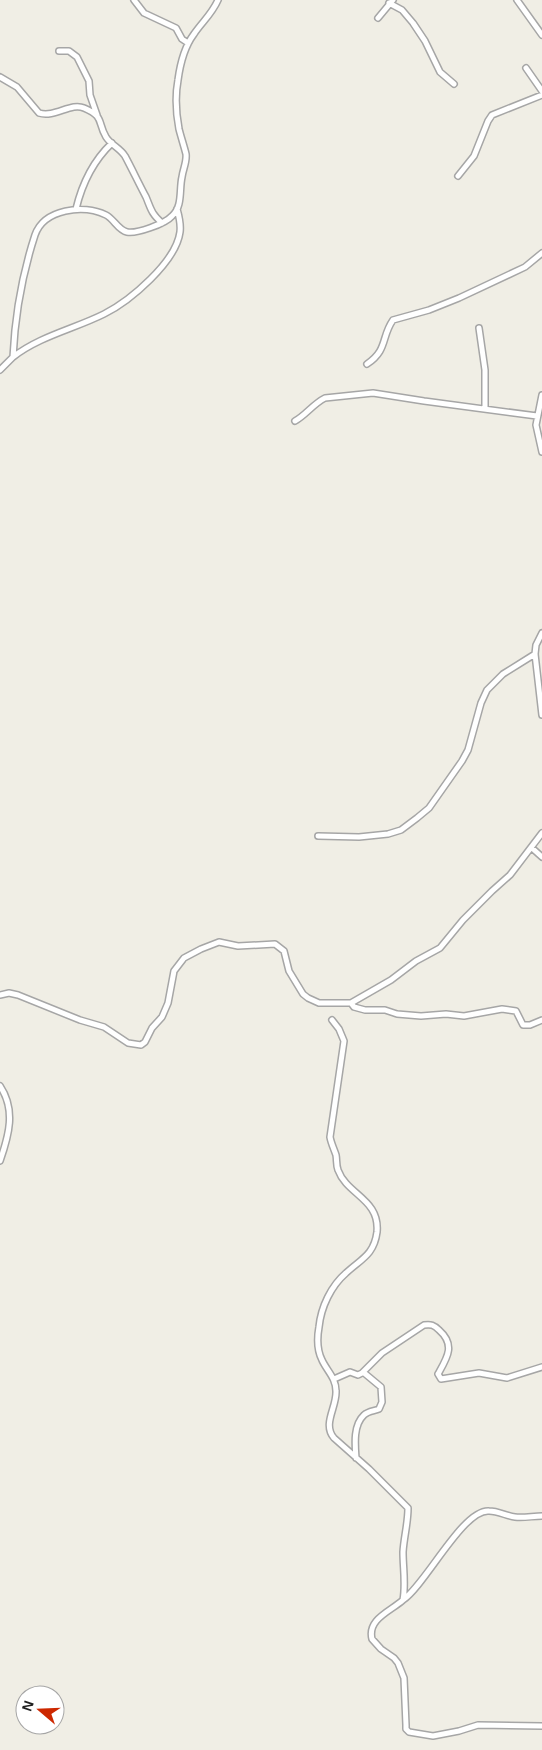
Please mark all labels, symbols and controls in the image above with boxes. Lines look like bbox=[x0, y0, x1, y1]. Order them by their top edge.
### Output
north arrow bbox=[15, 1685, 65, 1735]
text: N bbox=[18, 1698, 37, 1713]

